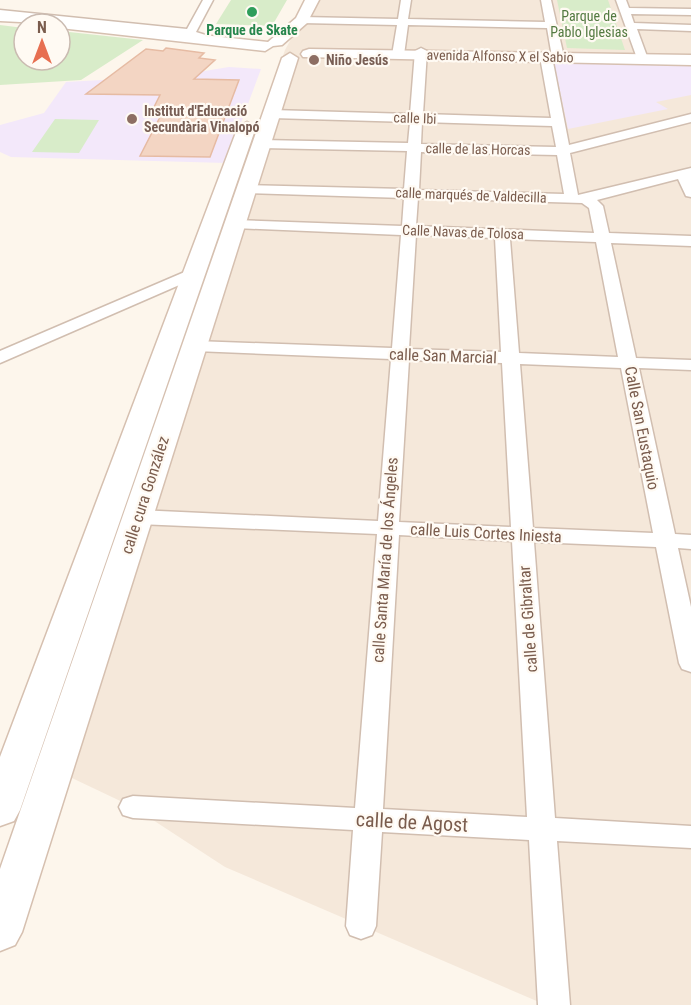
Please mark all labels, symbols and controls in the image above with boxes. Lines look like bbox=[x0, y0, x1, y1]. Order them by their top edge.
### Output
marker: Parque de Skate bbox=[245, 5, 259, 19]
park label: Parque de Pablo Iglesias bbox=[550, 8, 628, 40]
north arrow bbox=[12, 12, 72, 72]
text: N bbox=[37, 18, 47, 37]
place label: Parque de Skate bbox=[206, 22, 298, 38]
street label: avenida Alfonso X el Sabio bbox=[426, 47, 574, 65]
place label: Niño Jesús bbox=[326, 52, 388, 68]
marker: Niño Jesús bbox=[307, 53, 321, 67]
place label: Institut d'Educació Secundària Vinalopó bbox=[144, 103, 260, 135]
street label: calle Ibi bbox=[393, 109, 437, 127]
marker: Institut d'Educació Secundària Vinalopó bbox=[125, 112, 139, 126]
street label: calle de las Horcas bbox=[425, 140, 531, 158]
street label: calle marqués de Valdecilla bbox=[395, 184, 547, 206]
street label: Calle Navas de Tolosa bbox=[402, 222, 524, 242]
street label: calle San Marcial bbox=[389, 345, 497, 367]
street label: Calle San Eustaquio bbox=[621, 365, 663, 491]
street label: calle cura González bbox=[117, 434, 173, 556]
street label: calle Santa María de los Ángeles bbox=[368, 457, 402, 663]
street label: calle Luis Cortes Iniesta bbox=[410, 520, 562, 546]
street label: calle de Gibraltar bbox=[515, 565, 541, 673]
street label: calle de Agost bbox=[355, 807, 469, 837]

